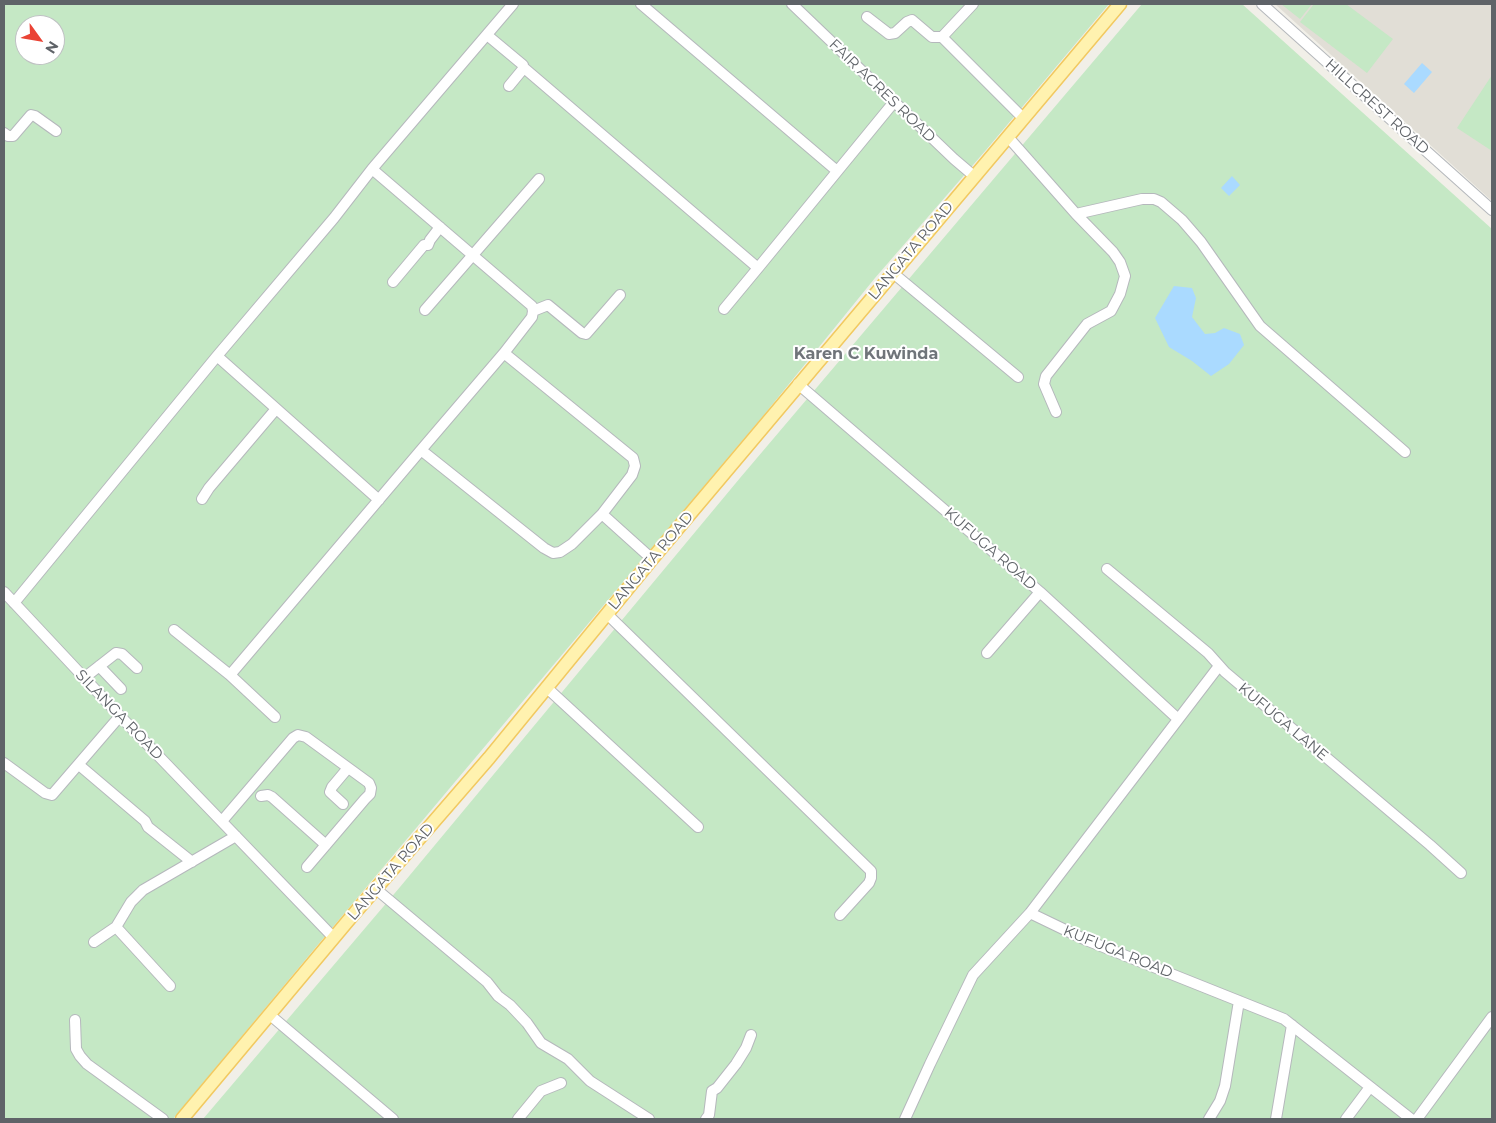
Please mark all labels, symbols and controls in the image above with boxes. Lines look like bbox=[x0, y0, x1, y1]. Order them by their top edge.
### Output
north arrow bbox=[15, 15, 65, 65]
street label: FAIR ACRES ROAD bbox=[825, 36, 939, 146]
text: N bbox=[41, 38, 63, 57]
street label: HILLCREST ROAD bbox=[1321, 56, 1433, 158]
street label: LANGATA ROAD bbox=[865, 198, 957, 304]
district label: Karen C Kuwinda bbox=[794, 344, 938, 364]
street label: KUFUGA ROAD bbox=[940, 504, 1040, 594]
street label: LANGATA ROAD bbox=[605, 508, 697, 614]
street label: SILANGA ROAD bbox=[71, 666, 167, 764]
street label: KUFUGA LANE bbox=[1234, 679, 1332, 765]
street label: LANGATA ROAD bbox=[344, 820, 438, 924]
street label: KUFUGA ROAD bbox=[1061, 922, 1175, 982]

